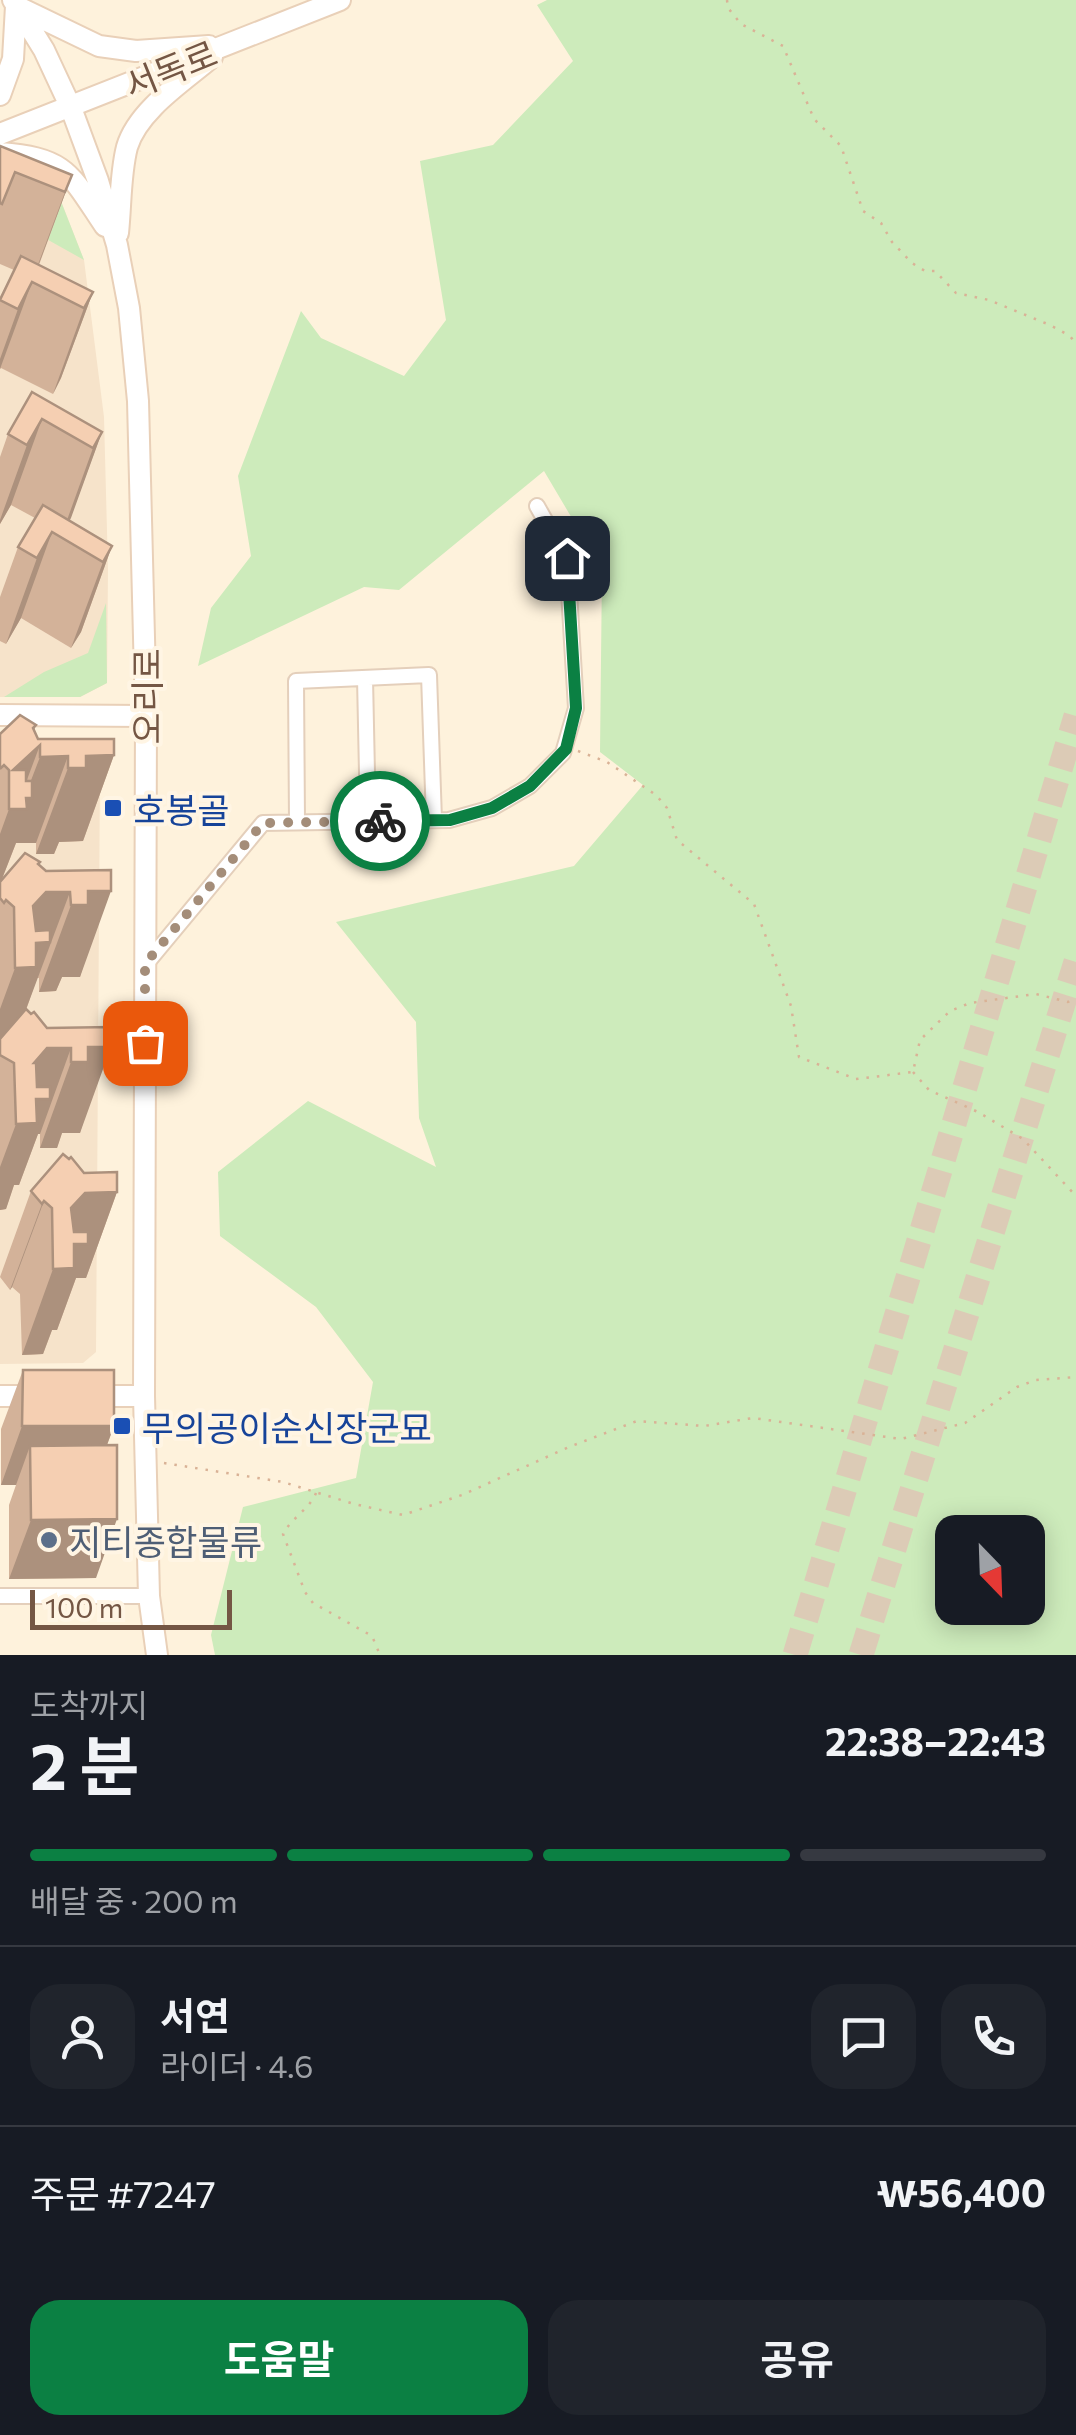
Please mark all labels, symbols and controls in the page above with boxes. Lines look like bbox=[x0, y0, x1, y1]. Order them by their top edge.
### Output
street label: 서독로 bbox=[117, 30, 223, 106]
pin bbox=[525, 516, 610, 601]
icon: home bbox=[540, 531, 595, 586]
street label: 오리로 bbox=[124, 648, 167, 744]
courier bbox=[330, 771, 430, 871]
place label: 호봉골 bbox=[133, 787, 230, 830]
icon: bike bbox=[353, 794, 408, 849]
marker: 호봉골 bbox=[102, 797, 124, 819]
pin bbox=[103, 1001, 188, 1086]
icon: bag bbox=[118, 1016, 173, 1071]
place label: 무의공이순신장군묘 bbox=[142, 1405, 432, 1448]
marker: 무의공이순신장군묘 bbox=[111, 1415, 133, 1437]
north arrow bbox=[935, 1515, 1045, 1625]
map controls bbox=[935, 1515, 1045, 1625]
place label: 지티종합물류 bbox=[69, 1519, 262, 1562]
marker: 지티종합물류 bbox=[38, 1529, 60, 1551]
scale bar bbox=[30, 1585, 232, 1630]
text: 100 m bbox=[45, 1590, 123, 1624]
text: 도착까지 bbox=[30, 1684, 148, 1724]
text: 22:38–22:43 bbox=[825, 1717, 1046, 1764]
text: 2 분 bbox=[30, 1724, 139, 1803]
text: 배달 중 · 200 m bbox=[30, 1880, 238, 1920]
button: person bbox=[30, 1984, 135, 2089]
button: chat bbox=[811, 1984, 916, 2089]
button: phone bbox=[941, 1984, 1046, 2089]
text: 서연 bbox=[160, 1991, 230, 2038]
text: 라이더 · 4.6 bbox=[160, 2045, 314, 2085]
text: ₩56,400 bbox=[877, 2168, 1046, 2215]
text: 주문 #7247 bbox=[30, 2169, 216, 2216]
button: 도움말 bbox=[30, 2300, 528, 2415]
button: 공유 bbox=[548, 2300, 1046, 2415]

